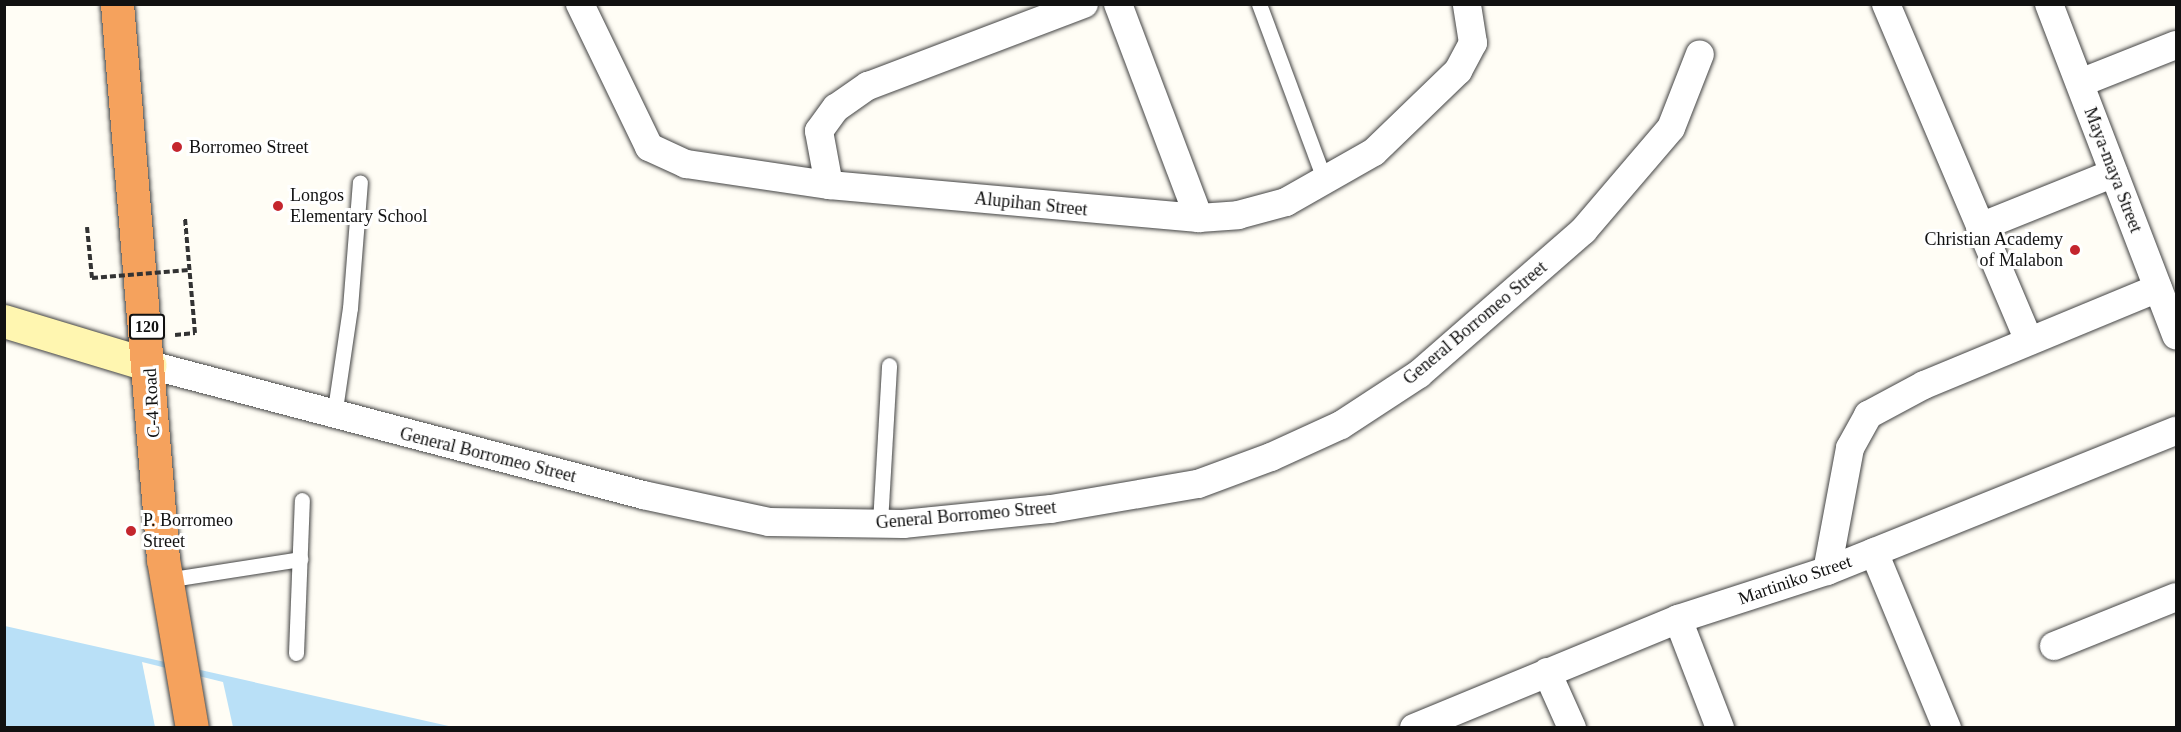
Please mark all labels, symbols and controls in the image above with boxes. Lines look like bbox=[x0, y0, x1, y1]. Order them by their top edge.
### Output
street label: Maya-maya Street bbox=[2079, 104, 2147, 236]
place label: Borromeo Street bbox=[189, 136, 308, 158]
marker: Borromeo Street bbox=[170, 140, 184, 154]
place label: Longos Elementary School bbox=[290, 185, 427, 228]
street label: Alupihan Street bbox=[973, 187, 1089, 221]
marker: Longos Elementary School bbox=[271, 199, 285, 213]
place label: Christian Academy of Malabon bbox=[1924, 229, 2063, 272]
marker: Christian Academy of Malabon bbox=[2068, 243, 2082, 257]
street label: General Borromeo Street bbox=[1399, 257, 1551, 389]
road number: 120 bbox=[129, 314, 165, 340]
street label: C-4 Road bbox=[139, 368, 165, 438]
street label: General Borromeo Street bbox=[398, 423, 578, 487]
street label: General Borromeo Street bbox=[875, 496, 1057, 534]
place label: P. Borromeo Street bbox=[143, 510, 233, 552]
marker: P. Borromeo Street bbox=[124, 524, 138, 538]
street label: Martiniko Street bbox=[1735, 551, 1855, 609]

